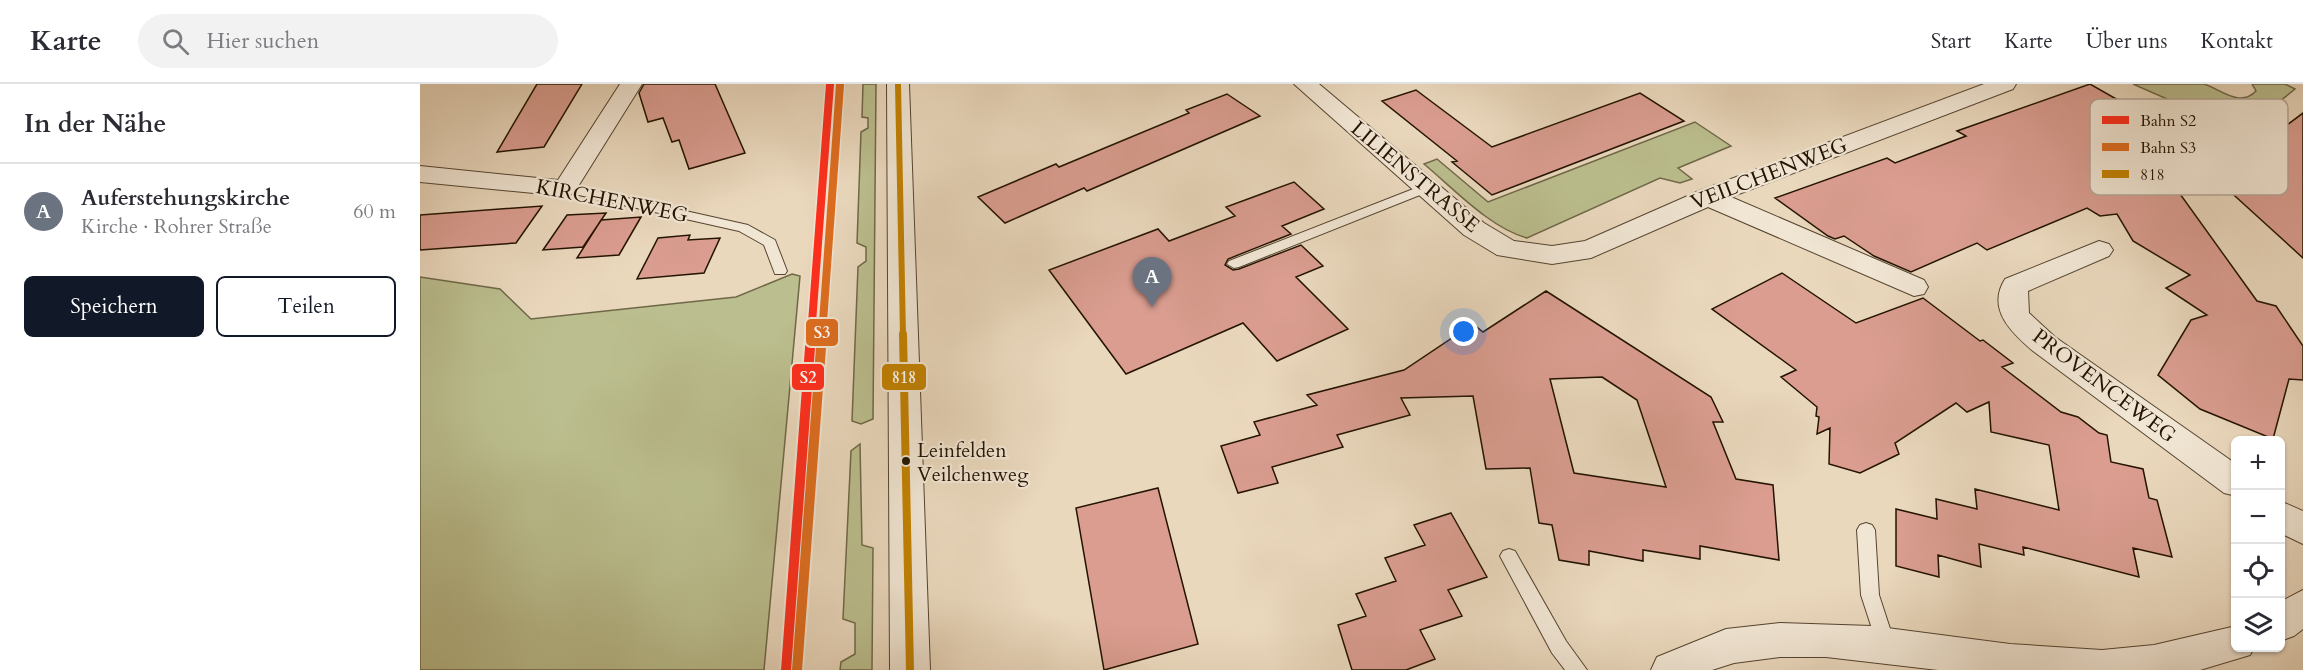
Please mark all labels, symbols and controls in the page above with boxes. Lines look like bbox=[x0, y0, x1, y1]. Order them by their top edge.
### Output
search box bbox=[138, 14, 558, 68]
text: Karte bbox=[30, 22, 102, 60]
icon: search bbox=[159, 25, 192, 58]
text: Hier suchen bbox=[207, 26, 319, 56]
text: Start bbox=[1931, 27, 1971, 56]
text: Karte bbox=[2004, 27, 2053, 56]
text: Über uns bbox=[2086, 27, 2168, 56]
text: Kontakt bbox=[2201, 27, 2273, 56]
legend bbox=[2090, 99, 2288, 195]
text: In der Nähe bbox=[24, 106, 166, 141]
text: Bahn S2 bbox=[2140, 110, 2196, 132]
street label: LILIENSTRASSE bbox=[1344, 114, 1486, 240]
street label: VEILCHENWEG bbox=[1687, 131, 1852, 217]
text: Bahn S3 bbox=[2140, 137, 2196, 159]
text: 818 bbox=[2140, 164, 2165, 186]
street label: KIRCHENWEG bbox=[533, 172, 691, 230]
text: Auferstehungskirche bbox=[81, 183, 290, 213]
text: A bbox=[36, 198, 51, 225]
text: 60 m bbox=[353, 198, 396, 225]
text: Kirche · Rohrer Straße bbox=[81, 213, 272, 240]
pin: A bbox=[1132, 258, 1172, 307]
button: Speichern bbox=[24, 276, 204, 337]
button: Teilen bbox=[216, 276, 396, 337]
your location bbox=[1449, 317, 1478, 346]
line badge: S3 bbox=[805, 318, 839, 347]
text: S3 bbox=[814, 322, 830, 344]
street label: PROVENCEWEG bbox=[2026, 322, 2182, 450]
line badge: S2 bbox=[791, 363, 825, 391]
line badge: 818 bbox=[881, 363, 927, 391]
text: S2 bbox=[800, 367, 816, 389]
text: 818 bbox=[892, 367, 916, 389]
map controls bbox=[2231, 436, 2285, 652]
button: + bbox=[2231, 436, 2285, 490]
place label: Leinfelden Veilchenweg bbox=[917, 437, 1029, 488]
marker: Leinfelden Veilchenweg bbox=[900, 455, 912, 467]
button: − bbox=[2231, 490, 2285, 544]
button: locate bbox=[2231, 544, 2285, 598]
button: layers bbox=[2231, 598, 2285, 652]

